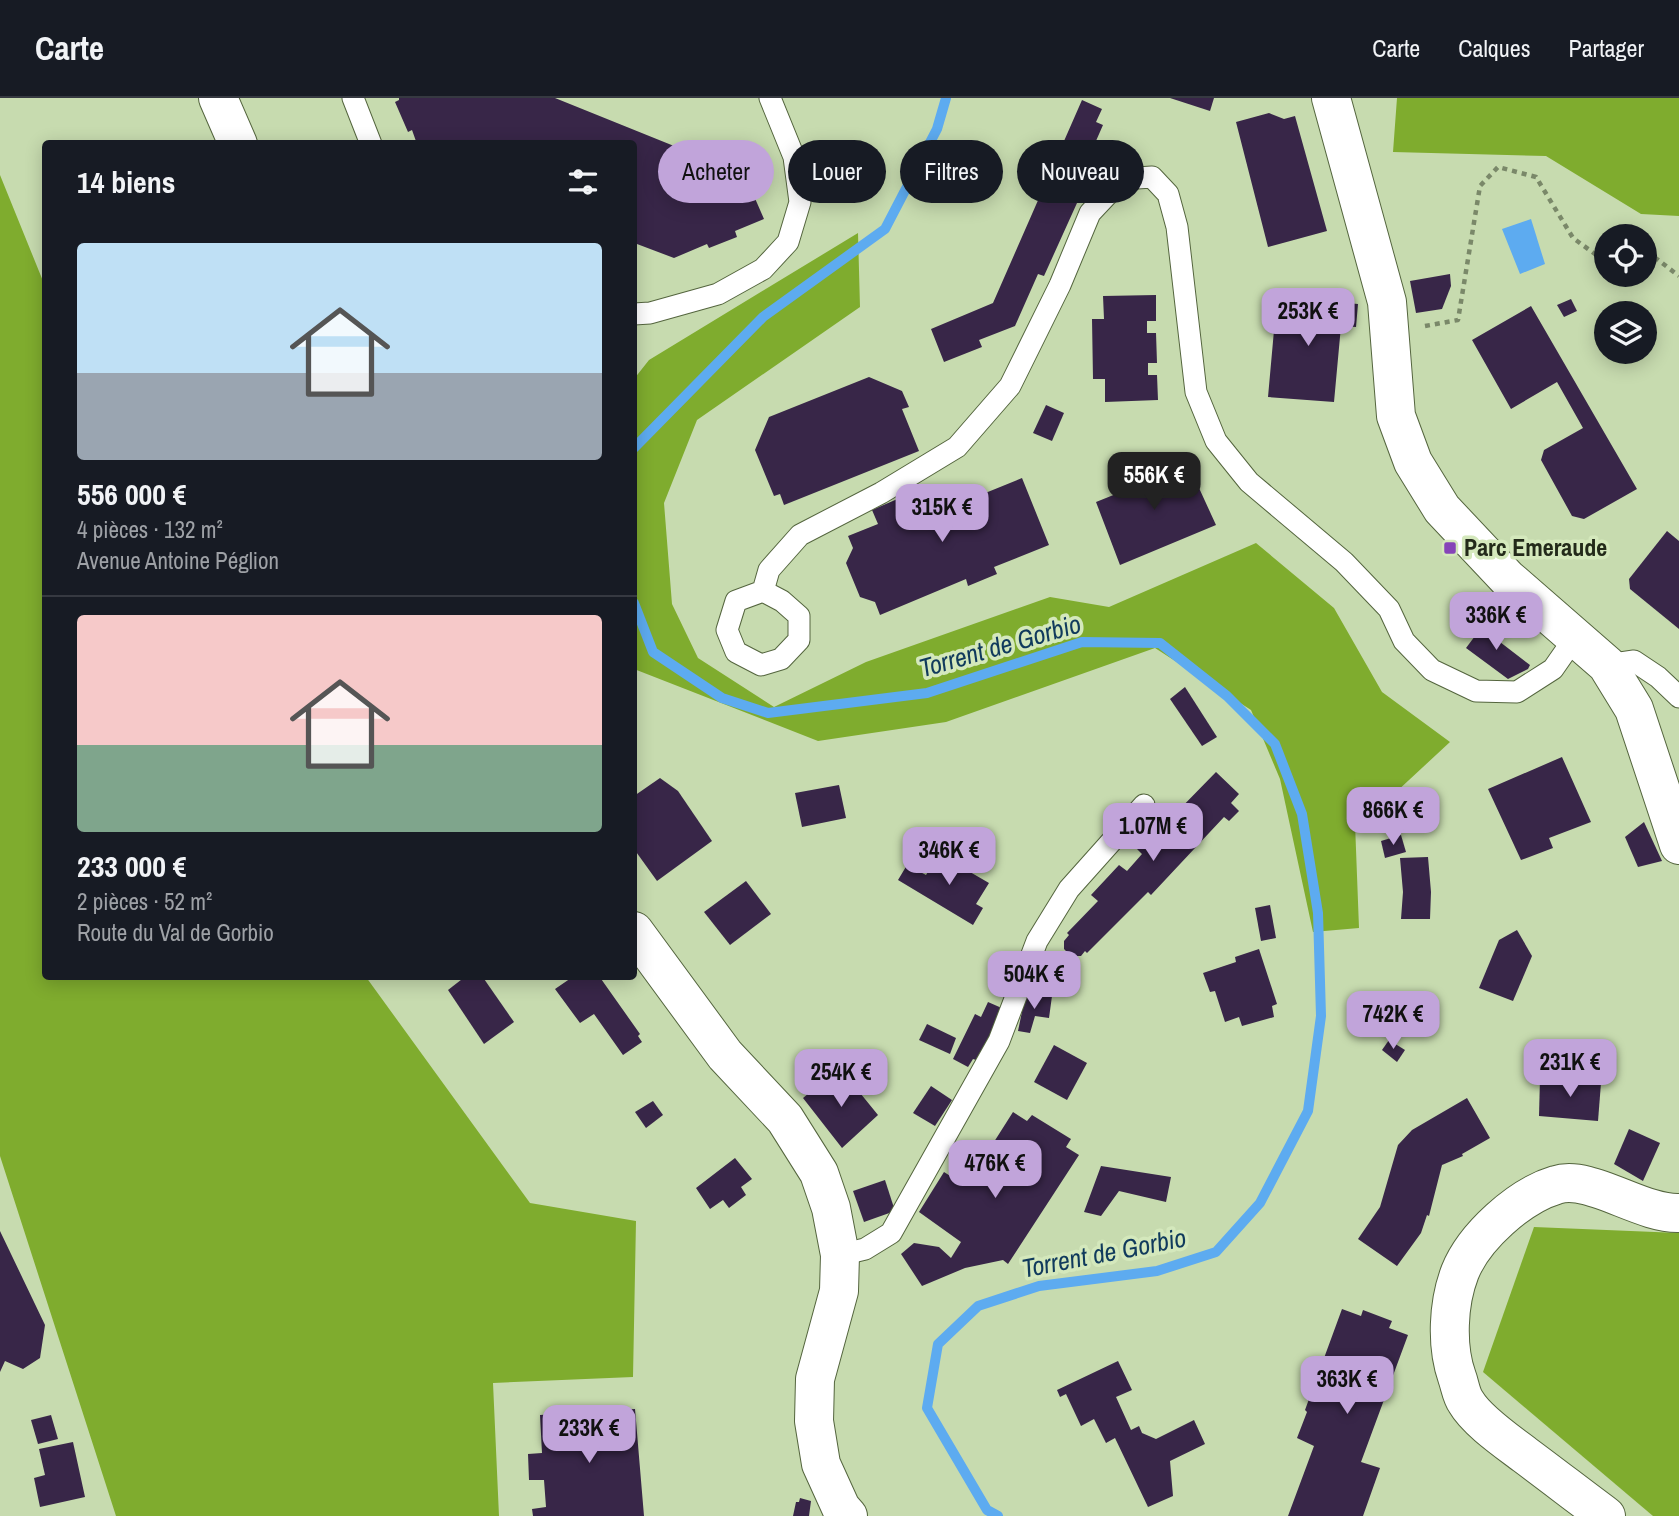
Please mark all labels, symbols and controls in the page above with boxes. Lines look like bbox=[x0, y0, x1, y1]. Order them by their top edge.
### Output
text: Carte bbox=[35, 26, 104, 70]
text: Carte bbox=[1372, 32, 1420, 64]
text: Calques bbox=[1458, 32, 1531, 64]
text: Partager bbox=[1569, 32, 1644, 64]
chip: Acheter bbox=[658, 140, 774, 203]
chip: Louer bbox=[788, 140, 886, 203]
chip: Filtres bbox=[900, 140, 1003, 203]
chip: Nouveau bbox=[1017, 140, 1144, 203]
text: 14 biens bbox=[77, 162, 175, 202]
icon: filters bbox=[564, 163, 602, 201]
map controls bbox=[1594, 224, 1657, 364]
button: locate bbox=[1594, 224, 1657, 287]
pin: 253K € bbox=[1251, 288, 1365, 348]
icon: home bbox=[277, 289, 403, 415]
text: 253K € bbox=[1278, 295, 1338, 326]
button: layers bbox=[1594, 301, 1657, 364]
pin: 556K € bbox=[1097, 452, 1211, 512]
text: 556K € bbox=[1124, 459, 1184, 490]
text: 556 000 € bbox=[77, 474, 186, 514]
pin: 315K € bbox=[885, 484, 999, 544]
text: 315K € bbox=[912, 491, 972, 522]
text: 4 pièces · 132 m² bbox=[77, 514, 223, 545]
place label: Parc Emeraude bbox=[1464, 531, 1607, 563]
marker: Parc Emeraude bbox=[1442, 540, 1458, 556]
text: Avenue Antoine Péglion bbox=[77, 545, 279, 576]
pin: 336K € bbox=[1439, 592, 1553, 652]
text: 336K € bbox=[1466, 599, 1526, 630]
water label: Torrent de Gorbio bbox=[915, 606, 1085, 685]
icon: home bbox=[277, 661, 403, 787]
pin: 866K € bbox=[1336, 788, 1450, 847]
text: 866K € bbox=[1363, 794, 1423, 825]
pin: 1.07M € bbox=[1088, 804, 1218, 863]
text: 1.07M € bbox=[1119, 810, 1187, 841]
pin: 346K € bbox=[892, 828, 1006, 887]
text: 346K € bbox=[919, 834, 979, 865]
text: 233 000 € bbox=[77, 846, 186, 886]
text: 2 pièces · 52 m² bbox=[77, 886, 212, 917]
text: Route du Val de Gorbio bbox=[77, 917, 274, 948]
pin: 504K € bbox=[977, 951, 1091, 1011]
text: 504K € bbox=[1004, 958, 1064, 989]
pin: 742K € bbox=[1336, 992, 1450, 1051]
text: 742K € bbox=[1363, 998, 1423, 1029]
pin: 231K € bbox=[1513, 1040, 1627, 1099]
text: 231K € bbox=[1540, 1046, 1600, 1077]
pin: 254K € bbox=[784, 1049, 898, 1109]
text: 254K € bbox=[811, 1056, 871, 1087]
pin: 476K € bbox=[938, 1140, 1052, 1200]
text: 476K € bbox=[965, 1147, 1025, 1178]
water label: Torrent de Gorbio bbox=[1019, 1219, 1189, 1286]
pin: 363K € bbox=[1290, 1356, 1404, 1416]
text: 363K € bbox=[1317, 1363, 1377, 1394]
pin: 233K € bbox=[532, 1406, 646, 1465]
text: 233K € bbox=[559, 1412, 619, 1443]

